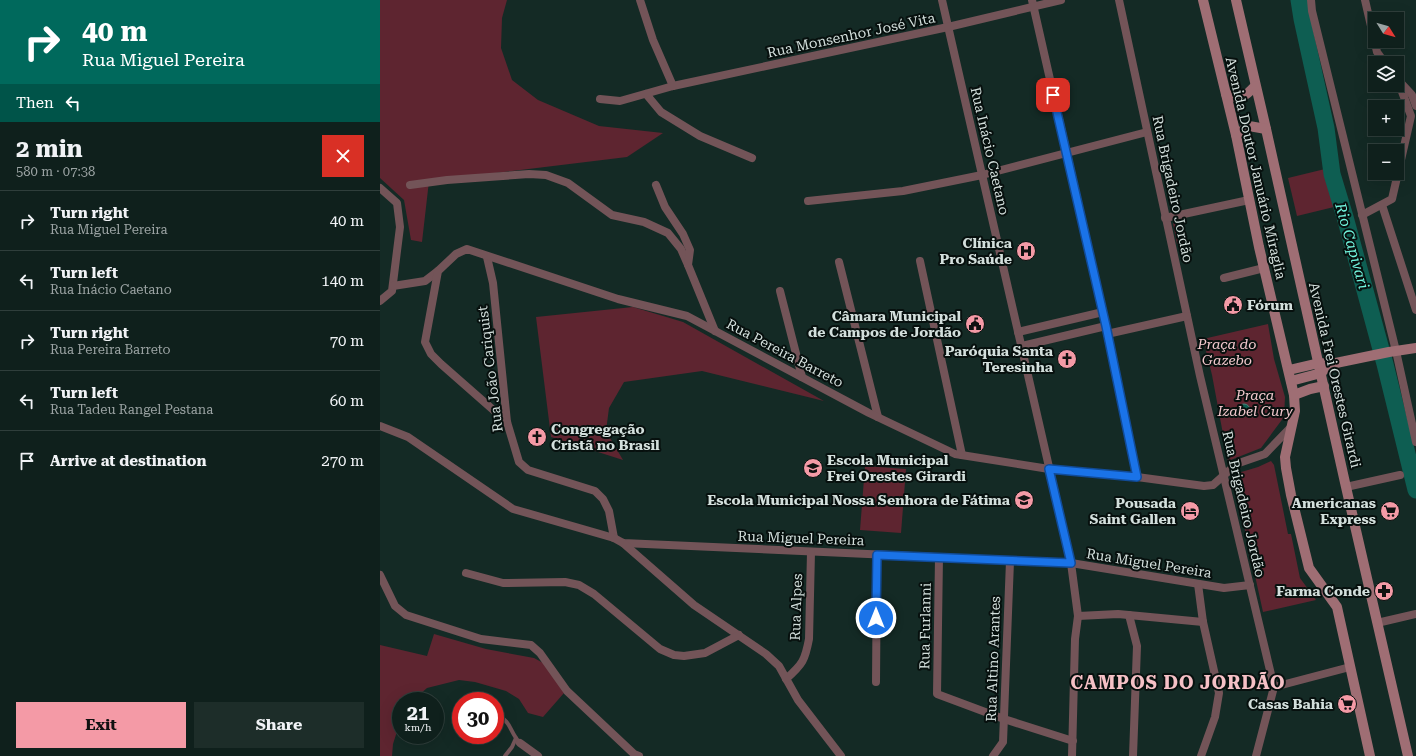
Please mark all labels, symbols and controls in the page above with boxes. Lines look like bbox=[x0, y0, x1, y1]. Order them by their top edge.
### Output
street label: Rua Monsenhor José Vita bbox=[766, 9, 937, 61]
north arrow bbox=[1368, 12, 1404, 48]
map controls bbox=[1368, 12, 1404, 180]
text: 40 m bbox=[82, 15, 147, 48]
icon: right bbox=[16, 16, 68, 68]
text: Rua Miguel Pereira bbox=[82, 49, 245, 70]
street label: Avenida Doutor Januário Miraglia bbox=[1223, 55, 1290, 281]
button: layers bbox=[1368, 56, 1404, 92]
pin bbox=[1036, 78, 1070, 112]
icon: arrive bbox=[1042, 84, 1064, 106]
street label: Rua Inácio Caetano bbox=[967, 85, 1013, 217]
icon: left bbox=[62, 92, 84, 114]
text: Then bbox=[16, 94, 54, 112]
button: + bbox=[1368, 100, 1404, 136]
street label: Rua Brigadeiro Jordão bbox=[1150, 114, 1196, 264]
text: 2 min bbox=[16, 135, 83, 163]
button: close bbox=[322, 135, 364, 177]
button: − bbox=[1368, 144, 1404, 180]
text: 580 m · 07:38 bbox=[16, 164, 95, 179]
water label: Rio Capivari bbox=[1331, 200, 1373, 291]
text: Turn right bbox=[50, 204, 129, 222]
icon: right bbox=[16, 210, 38, 232]
text: 40 m bbox=[330, 212, 364, 230]
text: Rua Miguel Pereira bbox=[50, 222, 168, 237]
place label: Clínica Pro Saúde bbox=[939, 235, 1013, 267]
hospital icon: Clínica Pro Saúde bbox=[1015, 240, 1037, 262]
text: Turn left bbox=[50, 264, 118, 282]
icon: left bbox=[16, 270, 38, 292]
text: 140 m bbox=[321, 272, 364, 290]
street label: Avenida Frei Orestes Girardi bbox=[1306, 281, 1364, 470]
text: Rua Inácio Caetano bbox=[50, 282, 172, 297]
public building icon: Fórum bbox=[1222, 294, 1244, 316]
place label: Fórum bbox=[1247, 297, 1294, 313]
street label: Rua João Cariquist bbox=[474, 305, 506, 433]
place label: Câmara Municipal de Campos de Jordão bbox=[808, 308, 961, 340]
public building icon: Câmara Municipal de Campos de Jordão bbox=[964, 313, 986, 335]
street label: Rua Pereira Barreto bbox=[724, 315, 846, 391]
text: Turn right bbox=[50, 324, 129, 342]
icon: right bbox=[16, 330, 38, 352]
text: 70 m bbox=[330, 332, 364, 350]
park label: Praça do Gazebo bbox=[1197, 336, 1256, 368]
text: Rua Pereira Barreto bbox=[50, 342, 171, 357]
place label: Paróquia Santa Teresinha bbox=[945, 343, 1054, 375]
church icon: Paróquia Santa Teresinha bbox=[1056, 348, 1078, 370]
text: Turn left bbox=[50, 384, 118, 402]
park label: Praça Izabel Cury bbox=[1216, 387, 1293, 419]
icon: left bbox=[16, 390, 38, 412]
text: 60 m bbox=[330, 392, 364, 410]
text: Rua Tadeu Rangel Pestana bbox=[50, 402, 213, 417]
place label: Congregação Cristã no Brasil bbox=[551, 421, 660, 453]
church icon: Congregação Cristã no Brasil bbox=[526, 426, 548, 448]
street label: Rua Brigadeiro Jordão bbox=[1219, 429, 1269, 579]
icon: arrive bbox=[16, 450, 38, 472]
text: Arrive at destination bbox=[50, 452, 206, 470]
text: 270 m bbox=[321, 452, 364, 470]
place label: Escola Municipal Frei Orestes Girardi bbox=[827, 452, 966, 484]
school or university icon: Escola Municipal Frei Orestes Girardi bbox=[802, 457, 824, 479]
school or university icon: Escola Municipal Nossa Senhora de Fátima bbox=[1013, 489, 1035, 511]
place label: Escola Municipal Nossa Senhora de Fátima bbox=[707, 492, 1011, 508]
place label: Pousada Saint Gallen bbox=[1090, 495, 1177, 527]
place label: Americanas Express bbox=[1292, 495, 1376, 527]
hotel icon: Pousada Saint Gallen bbox=[1179, 500, 1201, 522]
supermarket icon: Americanas Express bbox=[1379, 500, 1401, 522]
street label: Rua Miguel Pereira bbox=[737, 528, 865, 548]
street label: Rua Miguel Pereira bbox=[1085, 545, 1213, 581]
street label: Rua Alpes bbox=[787, 573, 805, 641]
pharmacy icon: Farma Conde bbox=[1373, 580, 1395, 602]
street label: Rua Furlanni bbox=[916, 582, 934, 669]
place label: Farma Conde bbox=[1276, 583, 1370, 599]
street label: Rua Altino Arantes bbox=[983, 595, 1003, 722]
position arrow bbox=[855, 597, 897, 639]
district label: CAMPOS DO JORDÃO bbox=[1070, 671, 1286, 693]
speed limit sign: 30 bbox=[452, 692, 504, 744]
supermarket icon: Casas Bahia bbox=[1336, 693, 1358, 715]
place label: Casas Bahia bbox=[1248, 696, 1334, 712]
text: 21 bbox=[407, 701, 429, 725]
button: Exit bbox=[16, 702, 186, 748]
button: Share bbox=[194, 702, 364, 748]
text: km/h bbox=[405, 722, 431, 733]

